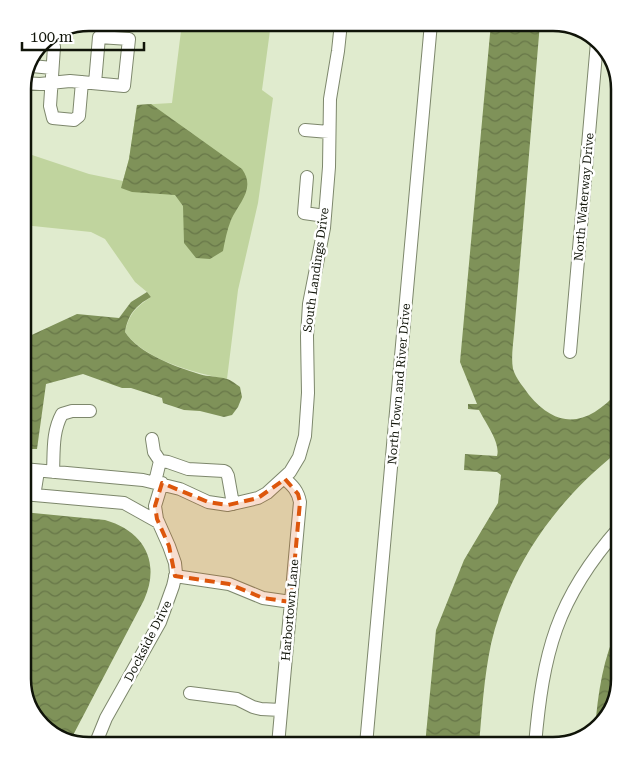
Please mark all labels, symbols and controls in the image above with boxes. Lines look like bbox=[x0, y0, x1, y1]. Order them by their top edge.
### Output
scale bar bbox=[22, 20, 145, 52]
text: 100 m bbox=[30, 28, 73, 46]
street label: North Waterway Drive bbox=[571, 132, 597, 262]
street label: South Landings Drive bbox=[300, 206, 332, 333]
street label: North Town and River Drive bbox=[385, 302, 413, 465]
street label: Harbortown Lane bbox=[279, 558, 301, 661]
street label: Dockside Drive bbox=[122, 598, 175, 684]

